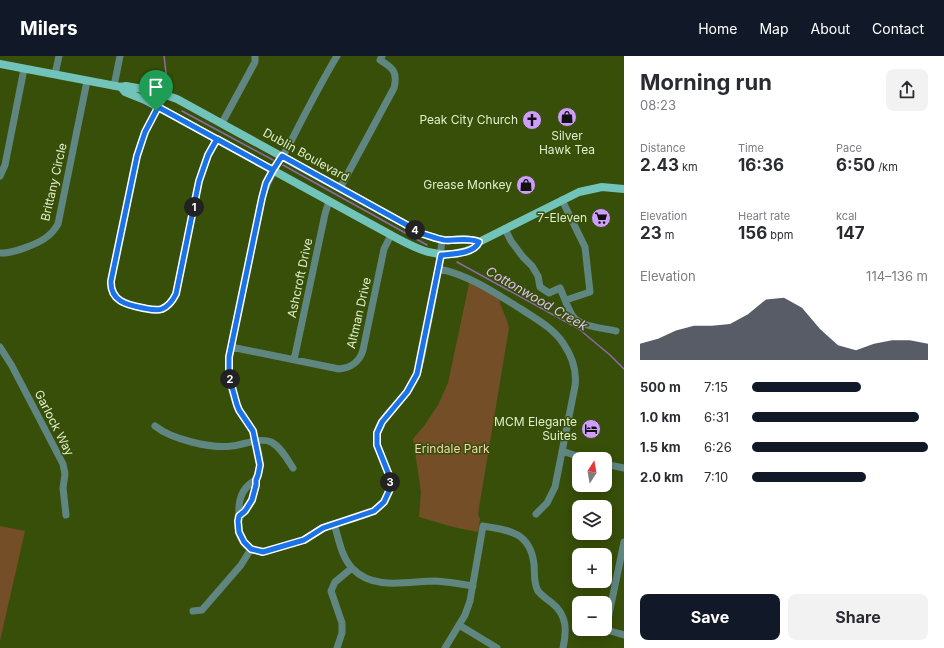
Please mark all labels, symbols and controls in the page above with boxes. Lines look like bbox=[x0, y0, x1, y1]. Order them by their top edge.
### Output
text: Milers bbox=[20, 17, 78, 40]
text: Home bbox=[698, 20, 737, 37]
text: Map bbox=[759, 20, 789, 37]
text: About bbox=[811, 20, 850, 37]
text: Contact bbox=[872, 20, 924, 37]
text: Morning run bbox=[640, 69, 772, 95]
button: share bbox=[886, 69, 928, 111]
pin bbox=[139, 70, 173, 111]
icon: arrive bbox=[145, 76, 167, 98]
text: 08:23 bbox=[640, 97, 676, 113]
shop icon: Silver Hawk Tea bbox=[556, 106, 578, 128]
church icon: Peak City Church bbox=[521, 109, 543, 131]
place label: Peak City Church bbox=[419, 112, 518, 127]
street label: Dublin Boulevard bbox=[261, 125, 352, 184]
place label: Silver Hawk Tea bbox=[539, 128, 595, 157]
street label: Brittany Circle bbox=[37, 141, 70, 222]
text: Distance bbox=[640, 141, 685, 155]
text: Time bbox=[738, 141, 764, 155]
text: Pace bbox=[836, 141, 862, 155]
text: 2.43 bbox=[640, 155, 679, 175]
text: 16:36 bbox=[738, 155, 784, 175]
text: 6:50 bbox=[836, 155, 875, 175]
text: km bbox=[679, 160, 698, 174]
text: /km bbox=[875, 160, 898, 174]
shop icon: Grease Monkey bbox=[515, 174, 537, 196]
place label: Grease Monkey bbox=[423, 177, 512, 192]
pin: 1 bbox=[184, 197, 204, 217]
text: 1 bbox=[192, 200, 196, 214]
supermarket icon: 7-Eleven bbox=[590, 207, 612, 229]
text: Elevation bbox=[640, 209, 687, 223]
text: Heart rate bbox=[738, 209, 790, 223]
text: kcal bbox=[836, 209, 857, 223]
place label: 7-Eleven bbox=[537, 210, 587, 225]
pin: 4 bbox=[405, 220, 425, 240]
text: 4 bbox=[411, 223, 419, 237]
text: 23 bbox=[640, 223, 662, 243]
text: 156 bbox=[738, 223, 767, 243]
text: 147 bbox=[836, 223, 865, 243]
text: m bbox=[662, 228, 674, 242]
text: bpm bbox=[767, 228, 793, 242]
street label: Ashcroft Drive bbox=[284, 237, 315, 319]
water label: Cottonwood Creek bbox=[483, 262, 591, 334]
text: Elevation bbox=[640, 268, 696, 284]
text: 114–136 m bbox=[866, 268, 928, 284]
street label: Altman Drive bbox=[343, 276, 374, 350]
pin: 2 bbox=[220, 369, 240, 389]
text: 2 bbox=[227, 372, 233, 386]
text: 500 m bbox=[640, 379, 681, 395]
text: 7:15 bbox=[704, 379, 728, 395]
street label: Garlock Way bbox=[31, 387, 78, 458]
text: 1.0 km bbox=[640, 409, 681, 425]
text: 6:31 bbox=[704, 409, 729, 425]
place label: MCM Elegante Suites bbox=[494, 414, 577, 443]
hotel icon: MCM Elegante Suites bbox=[580, 418, 602, 440]
text: 1.5 km bbox=[640, 439, 681, 455]
text: 6:26 bbox=[704, 439, 732, 455]
park label: Erindale Park bbox=[415, 441, 490, 456]
north arrow bbox=[572, 452, 612, 492]
map controls bbox=[572, 452, 612, 636]
text: 2.0 km bbox=[640, 469, 683, 485]
text: 7:10 bbox=[704, 469, 728, 485]
pin: 3 bbox=[380, 472, 400, 492]
text: 3 bbox=[386, 475, 394, 489]
button: layers bbox=[572, 500, 612, 540]
button: + bbox=[572, 548, 612, 588]
button: Save bbox=[640, 594, 780, 640]
button: Share bbox=[788, 594, 928, 640]
button: − bbox=[572, 596, 612, 636]

